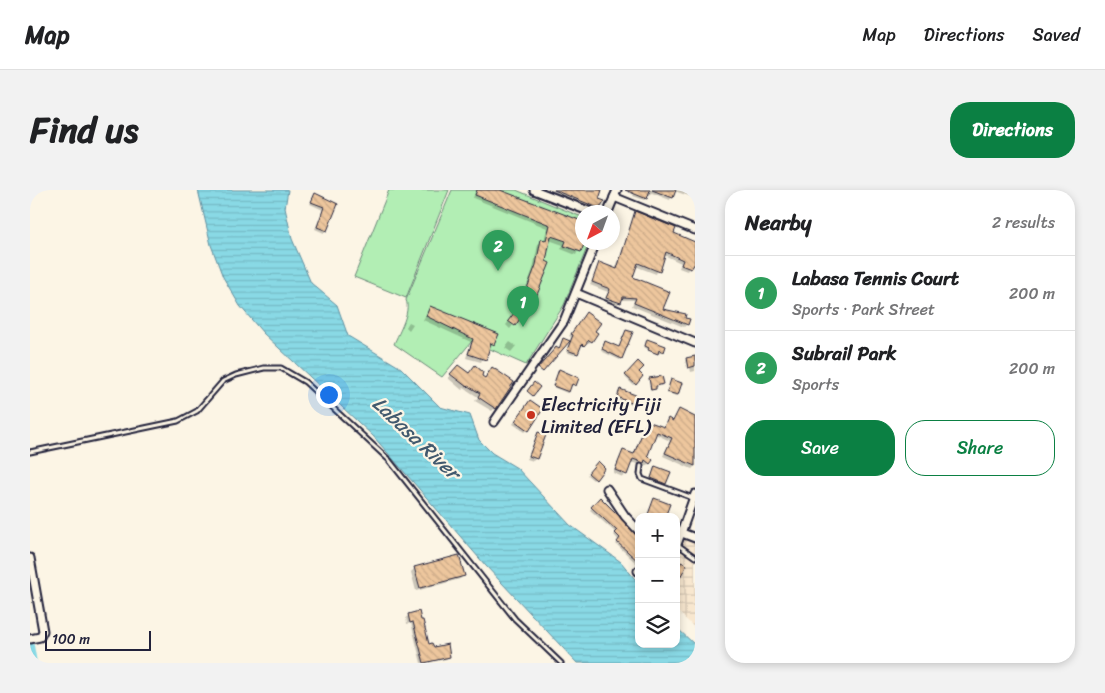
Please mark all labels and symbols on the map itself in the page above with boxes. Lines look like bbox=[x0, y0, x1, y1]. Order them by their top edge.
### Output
north arrow bbox=[575, 205, 620, 250]
pin: 2 bbox=[482, 230, 514, 271]
pin: 1 bbox=[507, 286, 539, 327]
your location bbox=[316, 382, 342, 408]
water label: Labasa River bbox=[364, 388, 471, 491]
place label: Electricity Fiji Limited (EFL) bbox=[541, 388, 662, 443]
marker: Electricity Fiji Limited (EFL) bbox=[525, 409, 537, 421]
scale bar bbox=[45, 628, 151, 651]

